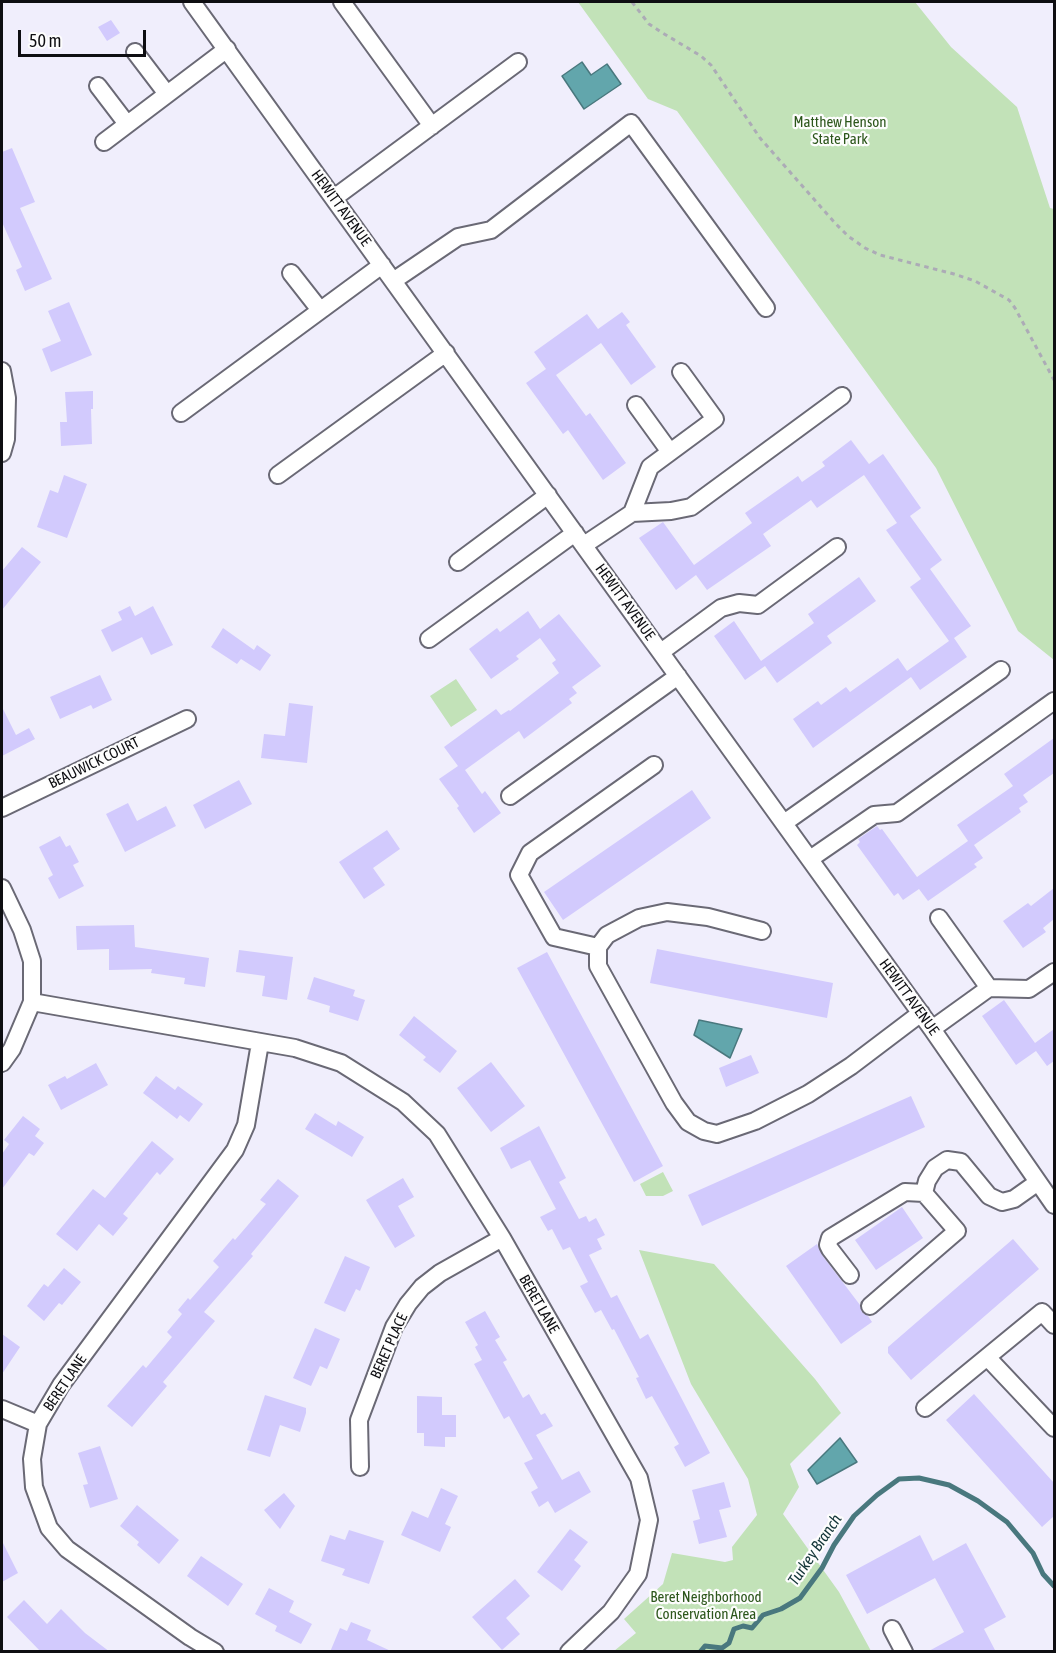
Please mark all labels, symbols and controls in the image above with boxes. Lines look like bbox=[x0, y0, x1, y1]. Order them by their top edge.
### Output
scale bar bbox=[21, 18, 148, 56]
text: 50 m bbox=[29, 30, 61, 51]
park label: Matthew Henson State Park bbox=[793, 113, 887, 148]
street label: HEWITT AVENUE bbox=[307, 166, 375, 250]
street label: HEWITT AVENUE bbox=[591, 560, 659, 644]
street label: BEAUWICK COURT bbox=[46, 733, 142, 793]
street label: HEWITT AVENUE bbox=[875, 955, 943, 1039]
street label: BERET LANE bbox=[515, 1272, 563, 1336]
street label: BERET PLACE bbox=[367, 1311, 411, 1381]
street label: BERET LANE bbox=[40, 1351, 90, 1415]
water label: Turkey Branch bbox=[784, 1511, 846, 1589]
park label: Beret Neighborhood Conservation Area bbox=[650, 1588, 762, 1623]

